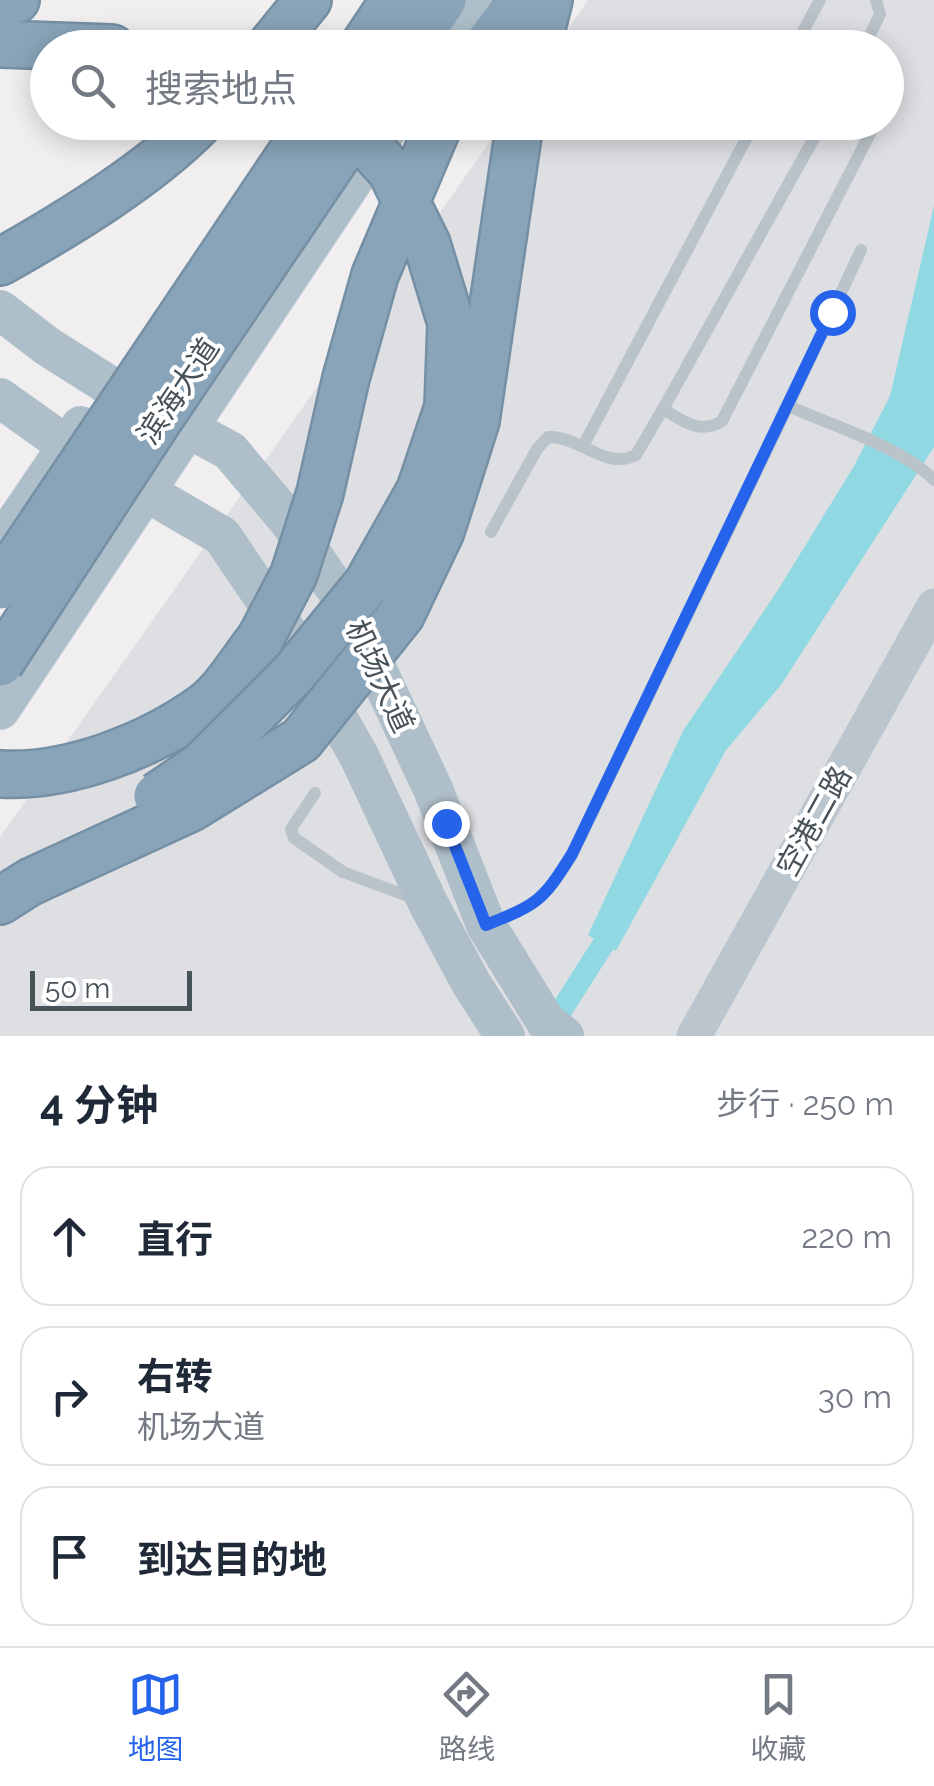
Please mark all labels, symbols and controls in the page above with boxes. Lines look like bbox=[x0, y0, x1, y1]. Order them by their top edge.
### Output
search box bbox=[30, 30, 904, 140]
icon: search bbox=[65, 58, 120, 113]
text: 搜索地点 bbox=[145, 66, 297, 111]
route start bbox=[810, 290, 856, 336]
street label: 滨海大道 bbox=[130, 331, 226, 451]
street label: 机场大道 bbox=[339, 614, 421, 738]
street label: 空港二路 bbox=[770, 760, 858, 882]
route end bbox=[424, 801, 470, 847]
scale bar bbox=[30, 966, 192, 1010]
text: 50 m bbox=[45, 972, 110, 1005]
text: 4 分钟 bbox=[40, 1081, 158, 1130]
text: 步行 · 250 m bbox=[716, 1085, 894, 1122]
icon: ahead bbox=[42, 1209, 97, 1264]
text: 直行 bbox=[137, 1217, 213, 1262]
text: 220 m bbox=[802, 1218, 892, 1255]
text: 右转 bbox=[137, 1354, 213, 1399]
icon: right bbox=[42, 1369, 97, 1424]
text: 30 m bbox=[818, 1378, 892, 1415]
text: 机场大道 bbox=[137, 1408, 265, 1445]
icon: arrive bbox=[42, 1529, 97, 1584]
text: 到达目的地 bbox=[137, 1537, 327, 1582]
tab: 地图 bbox=[128, 1667, 184, 1767]
tab: 路线 bbox=[439, 1667, 495, 1767]
tab: 收藏 bbox=[750, 1667, 806, 1767]

